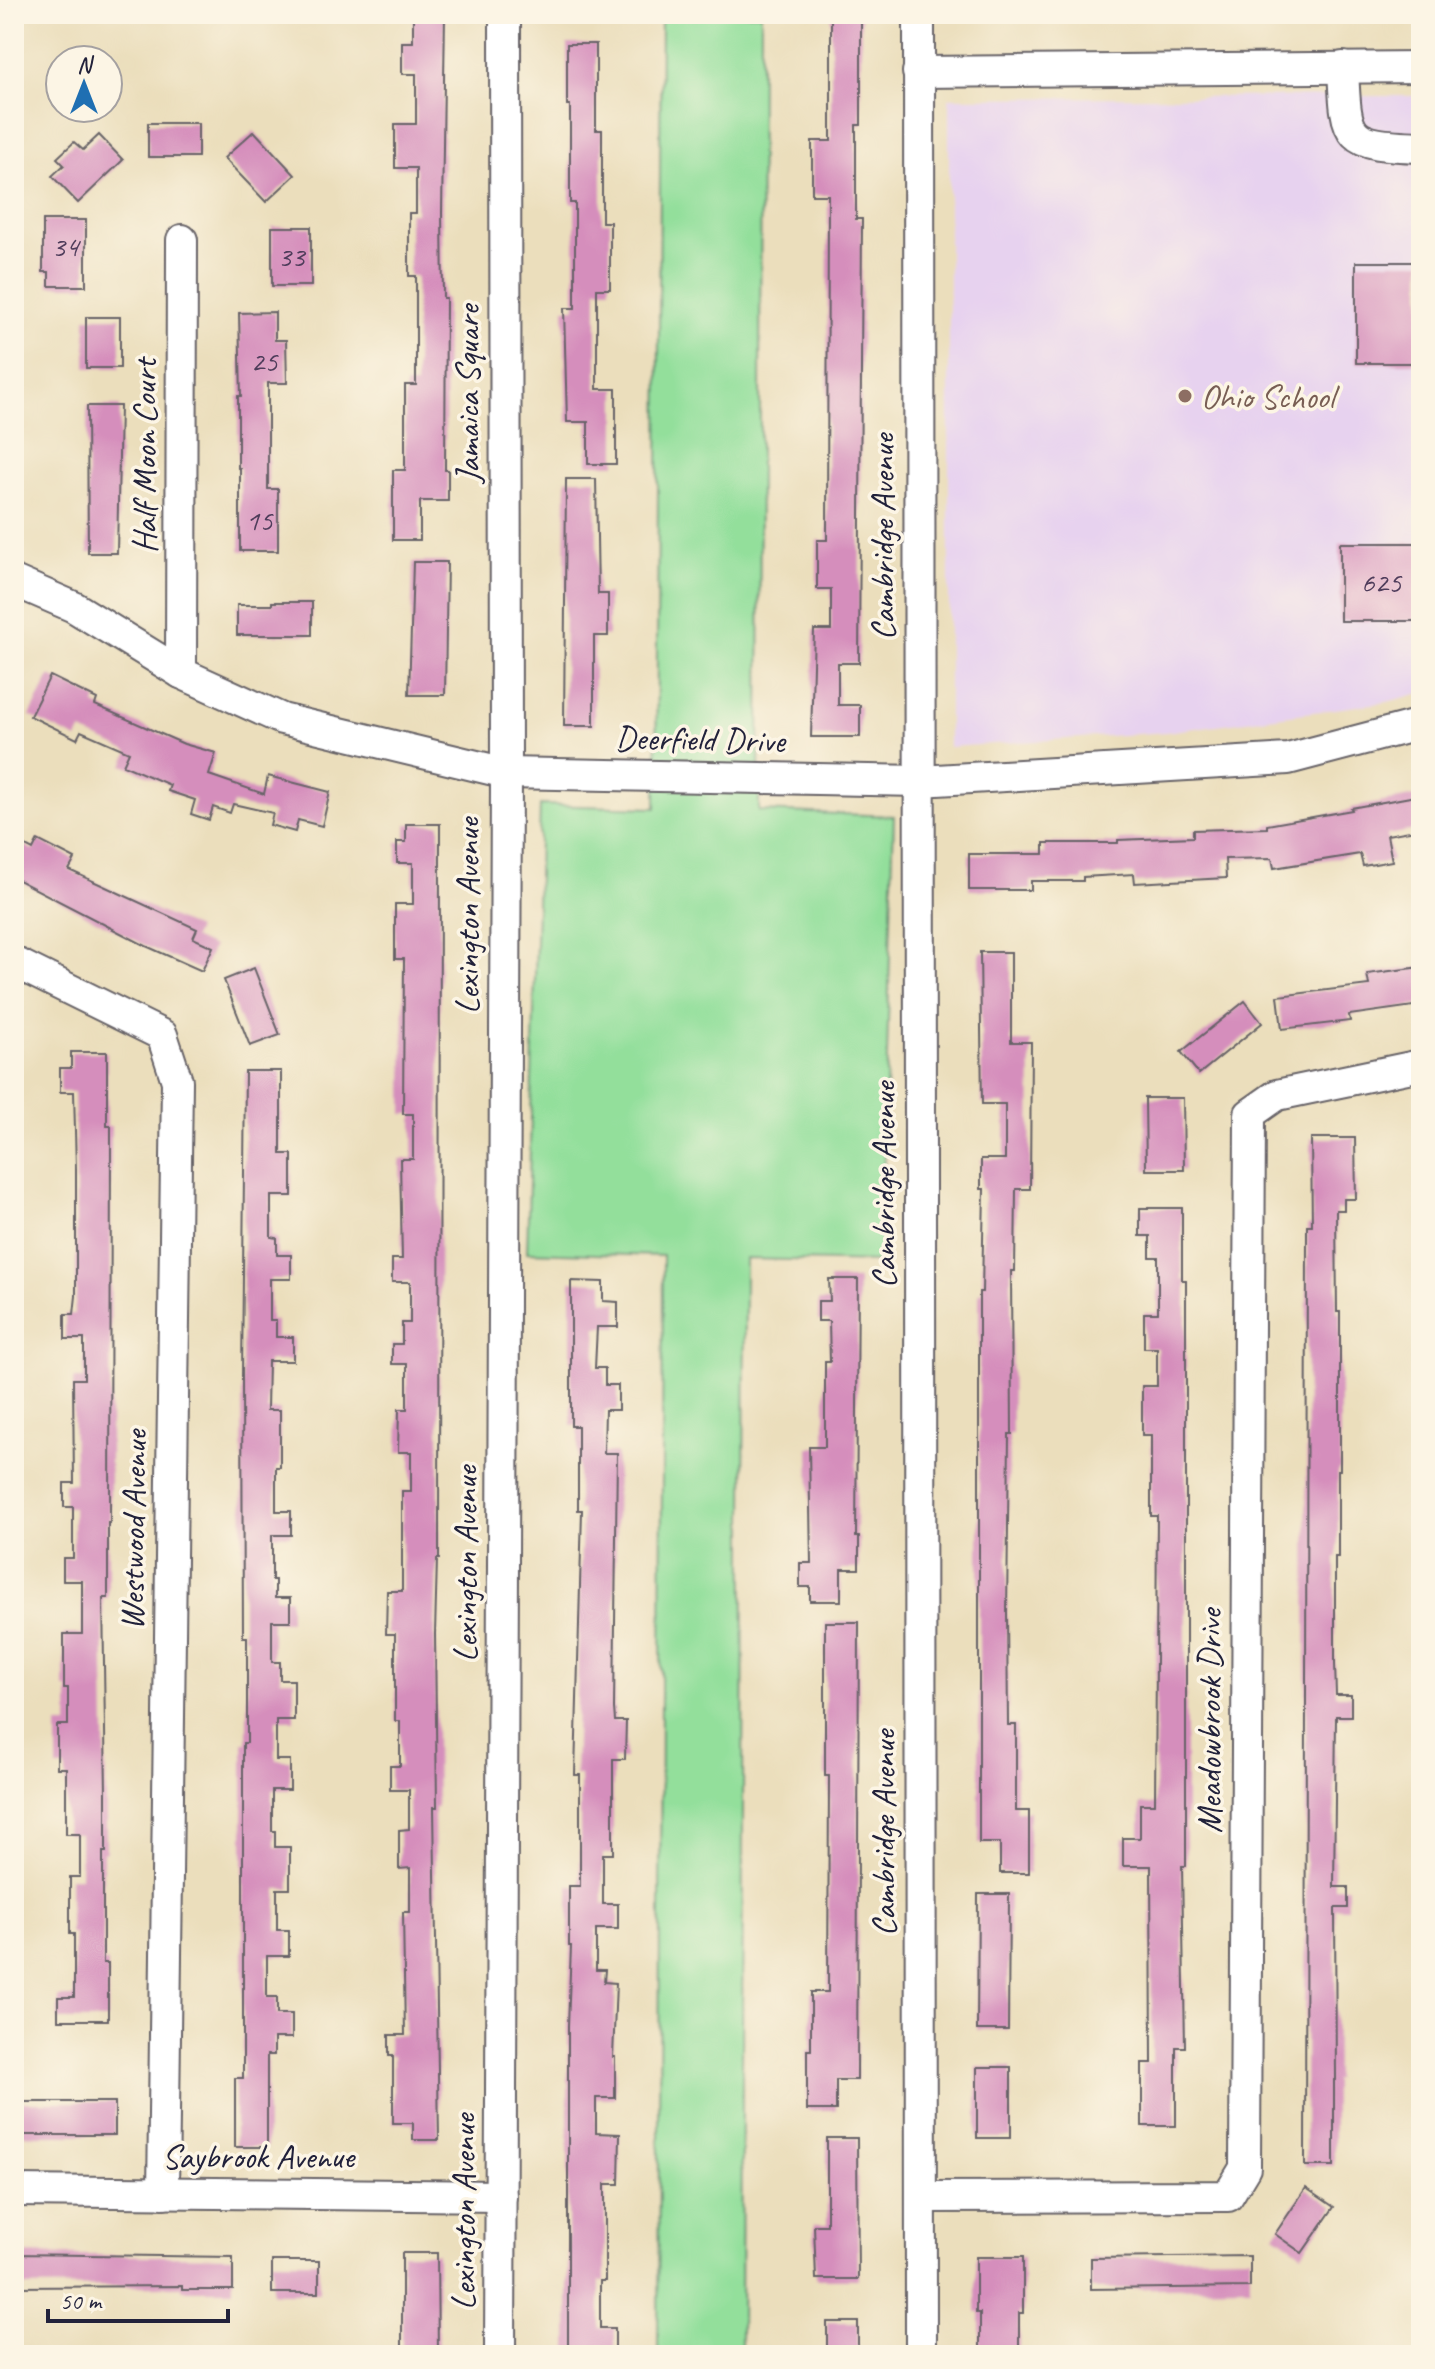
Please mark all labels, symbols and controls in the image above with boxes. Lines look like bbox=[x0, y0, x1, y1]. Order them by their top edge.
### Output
north arrow bbox=[44, 44, 124, 124]
text: N bbox=[77, 51, 94, 79]
house number: 34 bbox=[52, 227, 81, 265]
house number: 33 bbox=[278, 237, 307, 275]
street label: Jamaica Square bbox=[446, 302, 489, 485]
house number: 25 bbox=[251, 342, 279, 380]
street label: Half Moon Court bbox=[123, 355, 166, 553]
place label: Ohio School bbox=[1201, 375, 1340, 418]
marker: Ohio School bbox=[1176, 387, 1194, 405]
street label: Cambridge Avenue bbox=[861, 432, 904, 640]
house number: 15 bbox=[246, 501, 274, 539]
house number: 625 bbox=[1361, 563, 1403, 601]
street label: Deerfield Drive bbox=[615, 716, 787, 762]
street label: Lexington Avenue bbox=[446, 816, 489, 1014]
street label: Cambridge Avenue bbox=[862, 1080, 905, 1288]
street label: Westwood Avenue bbox=[110, 1428, 156, 1630]
street label: Lexington Avenue bbox=[444, 1464, 487, 1662]
street label: Meadowbrook Drive bbox=[1188, 1606, 1231, 1833]
street label: Cambridge Avenue bbox=[862, 1728, 905, 1936]
street label: Lexington Avenue bbox=[442, 2112, 485, 2310]
street label: Saybrook Avenue bbox=[162, 2135, 356, 2178]
scale bar bbox=[48, 2273, 228, 2323]
text: 50 m bbox=[60, 2286, 103, 2316]

